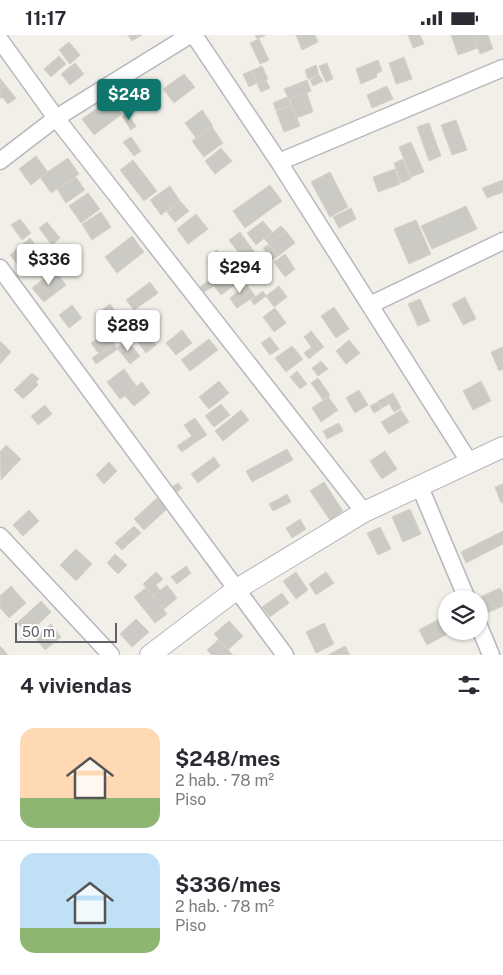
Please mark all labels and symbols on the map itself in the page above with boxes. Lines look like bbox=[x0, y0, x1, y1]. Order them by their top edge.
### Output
pin: $248 bbox=[99, 79, 159, 121]
pin: $336 bbox=[19, 243, 79, 286]
pin: $294 bbox=[210, 251, 270, 294]
pin: $289 bbox=[98, 309, 158, 352]
scale bar bbox=[15, 620, 118, 643]

